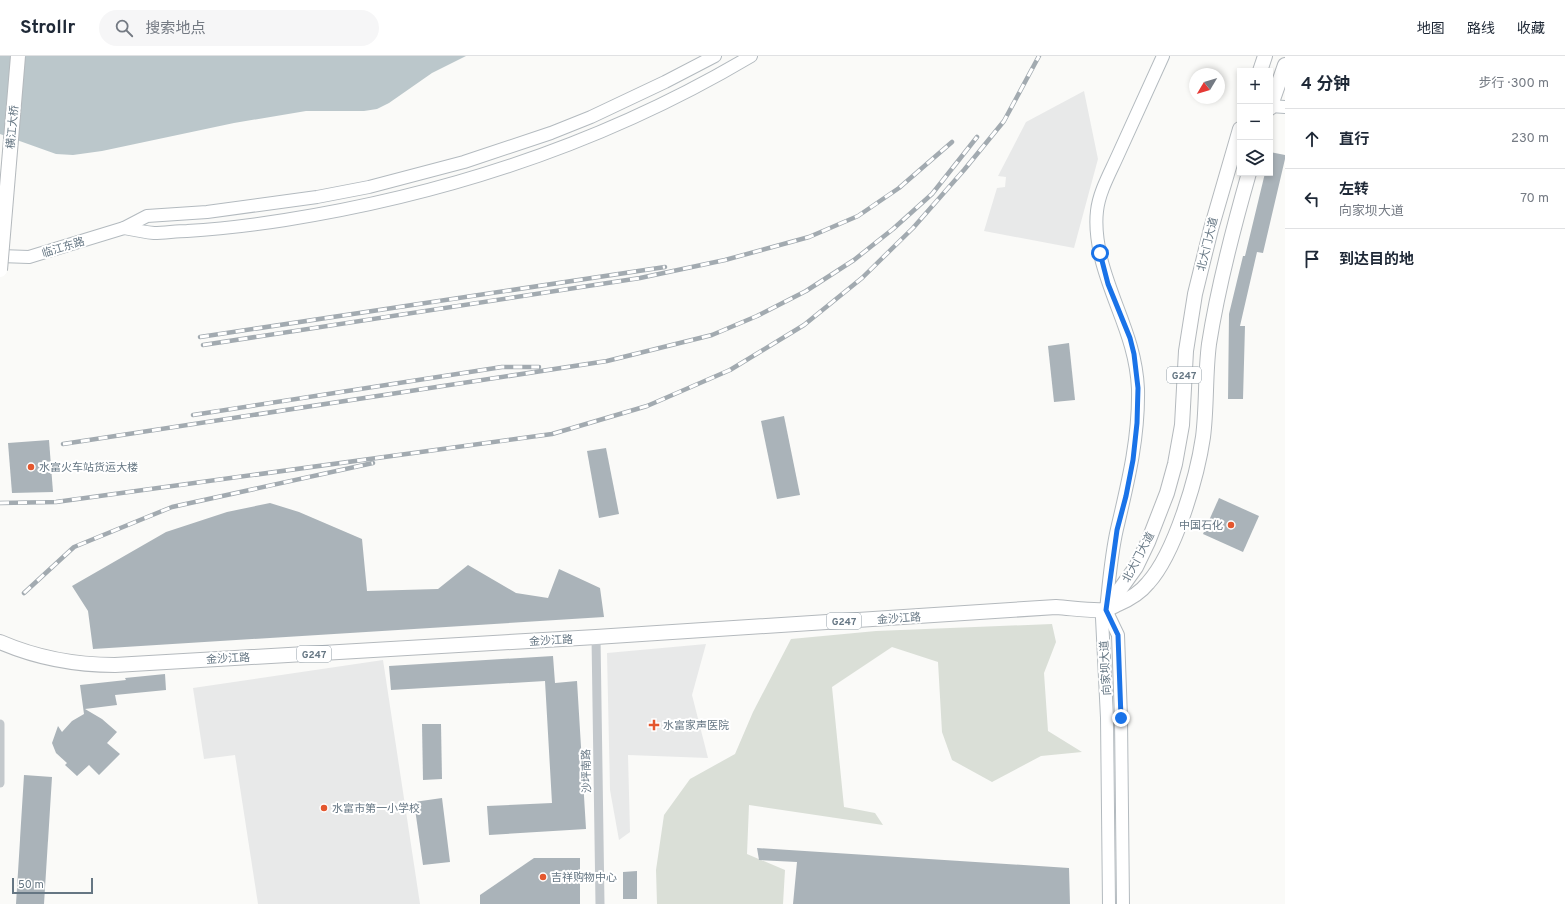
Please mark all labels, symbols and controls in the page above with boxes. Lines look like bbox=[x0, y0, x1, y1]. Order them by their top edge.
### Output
search box bbox=[99, 10, 379, 46]
text: Strollr bbox=[20, 16, 75, 40]
icon: search bbox=[113, 17, 135, 39]
text: 搜索地点 bbox=[145, 20, 205, 39]
text: 地图 bbox=[1417, 21, 1445, 38]
text: 路线 bbox=[1467, 21, 1495, 38]
text: 收藏 bbox=[1517, 21, 1545, 38]
north arrow bbox=[1189, 68, 1225, 104]
map controls bbox=[1237, 68, 1273, 176]
button: + bbox=[1237, 68, 1273, 104]
text: 4 分钟 bbox=[1301, 74, 1350, 96]
text: 步行 · 300 m bbox=[1479, 76, 1549, 92]
button: − bbox=[1237, 104, 1273, 140]
street label: 横江大桥 bbox=[4, 105, 22, 150]
icon: ahead bbox=[1301, 128, 1323, 150]
text: 直行 bbox=[1339, 131, 1369, 150]
text: 230 m bbox=[1511, 131, 1549, 147]
button: layers bbox=[1237, 140, 1273, 176]
text: 左转 bbox=[1339, 181, 1369, 200]
icon: left bbox=[1301, 188, 1323, 210]
text: 70 m bbox=[1520, 191, 1549, 207]
text: 向家坝大道 bbox=[1339, 204, 1404, 220]
street label: 北大门大道 bbox=[1195, 216, 1221, 273]
street label: 临江东路 bbox=[40, 235, 86, 261]
route start bbox=[1091, 244, 1109, 262]
icon: arrive bbox=[1301, 248, 1323, 270]
text: 到达目的地 bbox=[1339, 251, 1414, 270]
road number: G247 bbox=[1167, 367, 1201, 383]
place label: 水富火车站货运大楼 bbox=[39, 461, 138, 475]
marker: 水富火车站货运大楼 bbox=[26, 462, 36, 472]
place label: 中国石化 bbox=[1179, 519, 1223, 533]
marker: 中国石化 bbox=[1226, 520, 1236, 530]
street label: 北大门大道 bbox=[1120, 530, 1158, 585]
street label: 金沙江路 bbox=[877, 610, 922, 628]
road number: G247 bbox=[827, 613, 861, 629]
street label: 金沙江路 bbox=[529, 633, 573, 649]
street label: 向家坝大道 bbox=[1098, 640, 1114, 696]
road number: G247 bbox=[297, 646, 331, 662]
street label: 金沙江路 bbox=[206, 651, 250, 667]
route end bbox=[1112, 709, 1130, 727]
marker: 水富家声医院 bbox=[648, 719, 660, 731]
place label: 水富家声医院 bbox=[663, 719, 729, 733]
street label: 沙坪南路 bbox=[580, 749, 594, 793]
place label: 水富市第一小学校 bbox=[332, 802, 420, 816]
marker: 水富市第一小学校 bbox=[319, 803, 329, 813]
place label: 吉祥购物中心 bbox=[551, 871, 617, 885]
marker: 吉祥购物中心 bbox=[538, 872, 548, 882]
scale bar bbox=[12, 876, 93, 895]
text: 50 m bbox=[18, 878, 44, 892]

